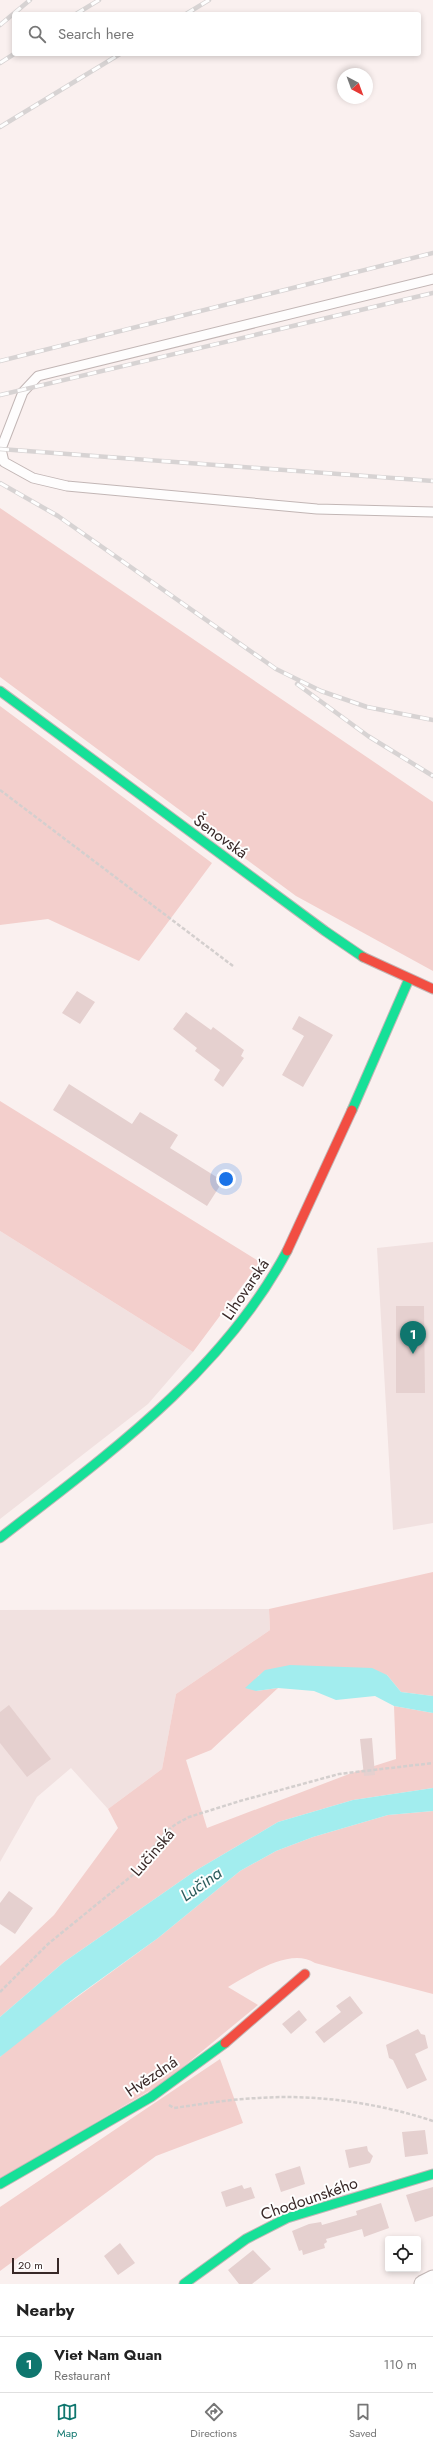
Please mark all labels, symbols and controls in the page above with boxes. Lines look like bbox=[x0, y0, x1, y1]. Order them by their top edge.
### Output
search box bbox=[12, 12, 421, 56]
icon: search bbox=[26, 23, 48, 45]
text: Search here bbox=[58, 23, 134, 45]
north arrow bbox=[337, 68, 373, 104]
street label: Šenovská bbox=[189, 809, 253, 864]
your location bbox=[216, 1169, 236, 1189]
street label: Lihovarská bbox=[216, 1254, 274, 1325]
pin: 1 bbox=[400, 1321, 426, 1354]
street label: Lučinská bbox=[125, 1823, 180, 1881]
water label: Lučina bbox=[175, 1861, 227, 1907]
street label: Hvězdná bbox=[120, 2050, 182, 2102]
street label: Chodounského bbox=[257, 2171, 361, 2226]
map controls bbox=[385, 2236, 421, 2272]
button: locate bbox=[385, 2236, 421, 2272]
scale bar bbox=[12, 2256, 59, 2275]
text: 20 m bbox=[18, 2257, 43, 2273]
text: Nearby bbox=[16, 2298, 74, 2322]
text: Viet Nam Quan bbox=[54, 2344, 162, 2366]
text: 1 bbox=[26, 2355, 32, 2374]
text: 110 m bbox=[383, 2355, 417, 2374]
text: Restaurant bbox=[54, 2366, 110, 2385]
tab: Map bbox=[56, 2401, 78, 2441]
tab: Directions bbox=[190, 2401, 237, 2441]
tab: Saved bbox=[349, 2401, 377, 2441]

